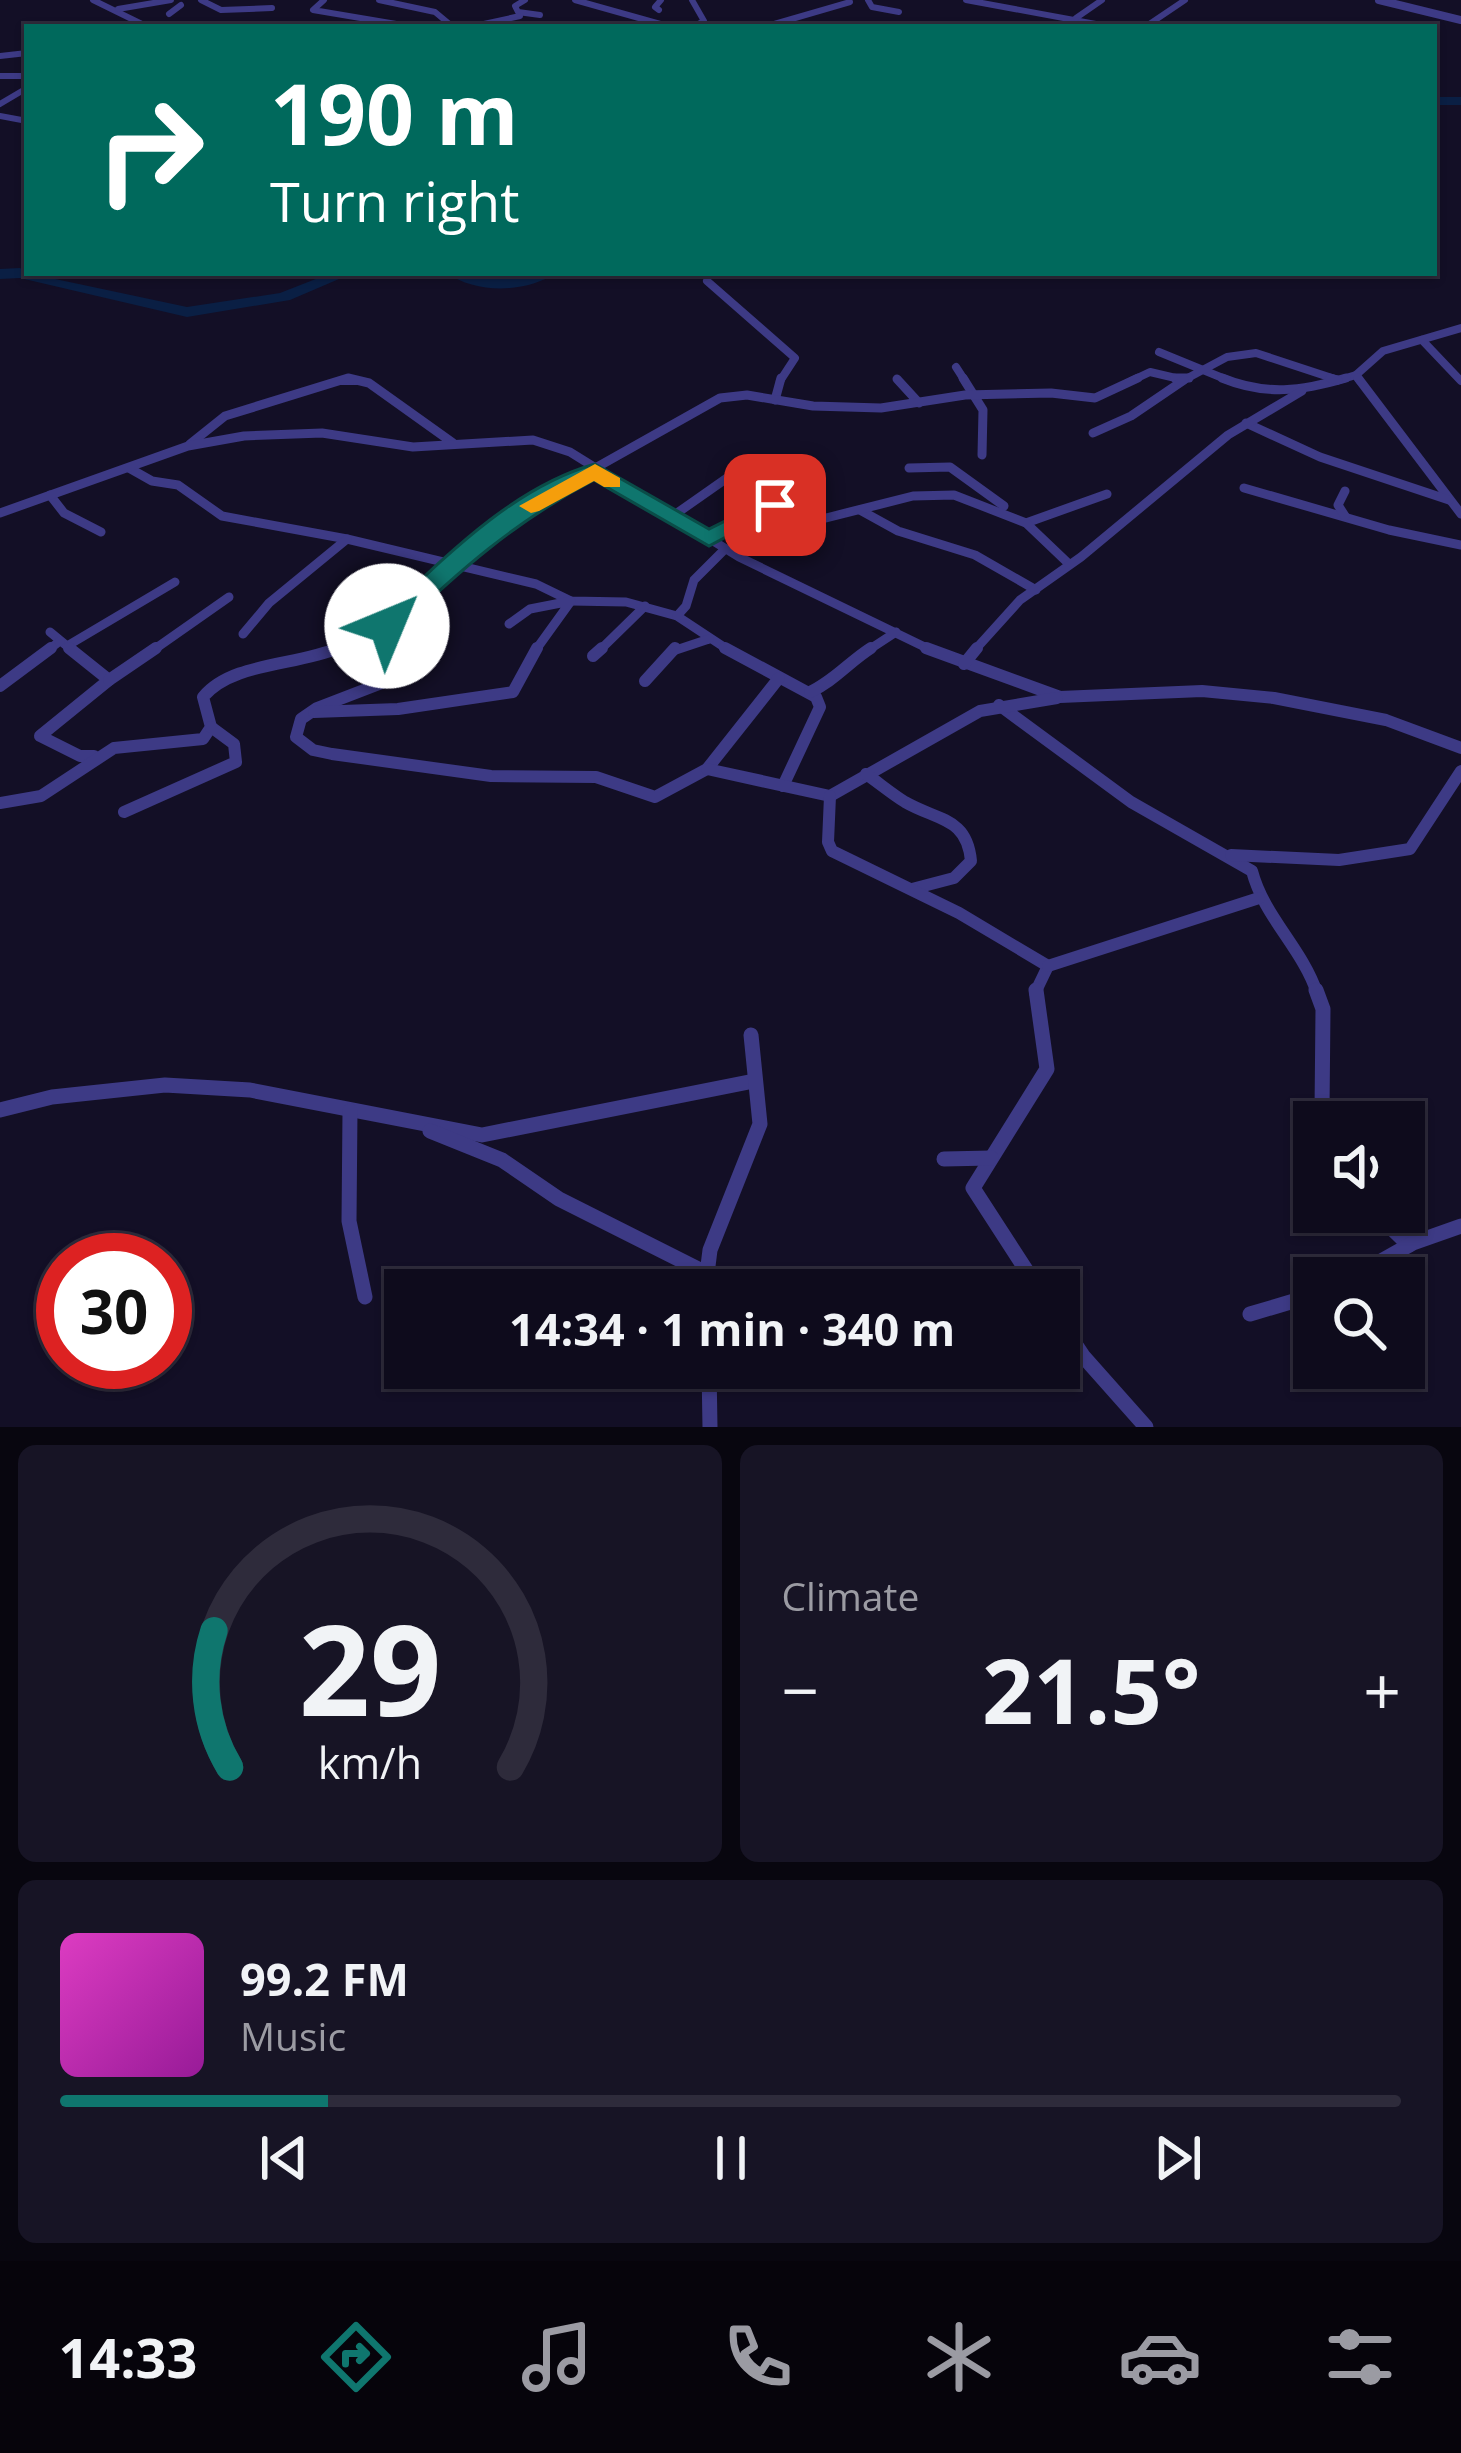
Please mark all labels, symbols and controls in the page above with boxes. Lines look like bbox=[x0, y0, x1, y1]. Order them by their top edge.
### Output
text: 190 m bbox=[270, 55, 518, 170]
icon: right bbox=[72, 72, 228, 228]
text: Turn right bbox=[270, 164, 519, 238]
pin bbox=[724, 454, 826, 556]
icon: arrive bbox=[742, 472, 808, 538]
position arrow bbox=[324, 563, 450, 689]
map controls bbox=[1293, 1101, 1425, 1389]
button: sound bbox=[1293, 1101, 1425, 1233]
speed limit sign: 30 bbox=[36, 1233, 192, 1389]
button: search bbox=[1293, 1257, 1425, 1389]
text: 14:34 · 1 min · 340 m bbox=[509, 1298, 955, 1359]
text: Climate bbox=[782, 1569, 919, 1622]
text: 29 bbox=[298, 1583, 441, 1753]
text: 21.5° bbox=[982, 1628, 1201, 1750]
text: − bbox=[782, 1644, 819, 1734]
text: + bbox=[1363, 1644, 1401, 1734]
text: km/h bbox=[318, 1732, 422, 1791]
text: 99.2 FM bbox=[240, 1948, 409, 2009]
text: Music bbox=[240, 2009, 346, 2062]
icon: previous bbox=[251, 2125, 317, 2191]
icon: pause bbox=[698, 2125, 764, 2191]
icon: next bbox=[1145, 2125, 1211, 2191]
icon: directions bbox=[314, 2315, 398, 2399]
icon: music bbox=[515, 2315, 599, 2399]
icon: phone bbox=[716, 2315, 800, 2399]
icon: climate bbox=[917, 2315, 1001, 2399]
icon: car bbox=[1118, 2315, 1202, 2399]
icon: filters bbox=[1318, 2315, 1402, 2399]
text: 14:33 bbox=[58, 2320, 197, 2394]

